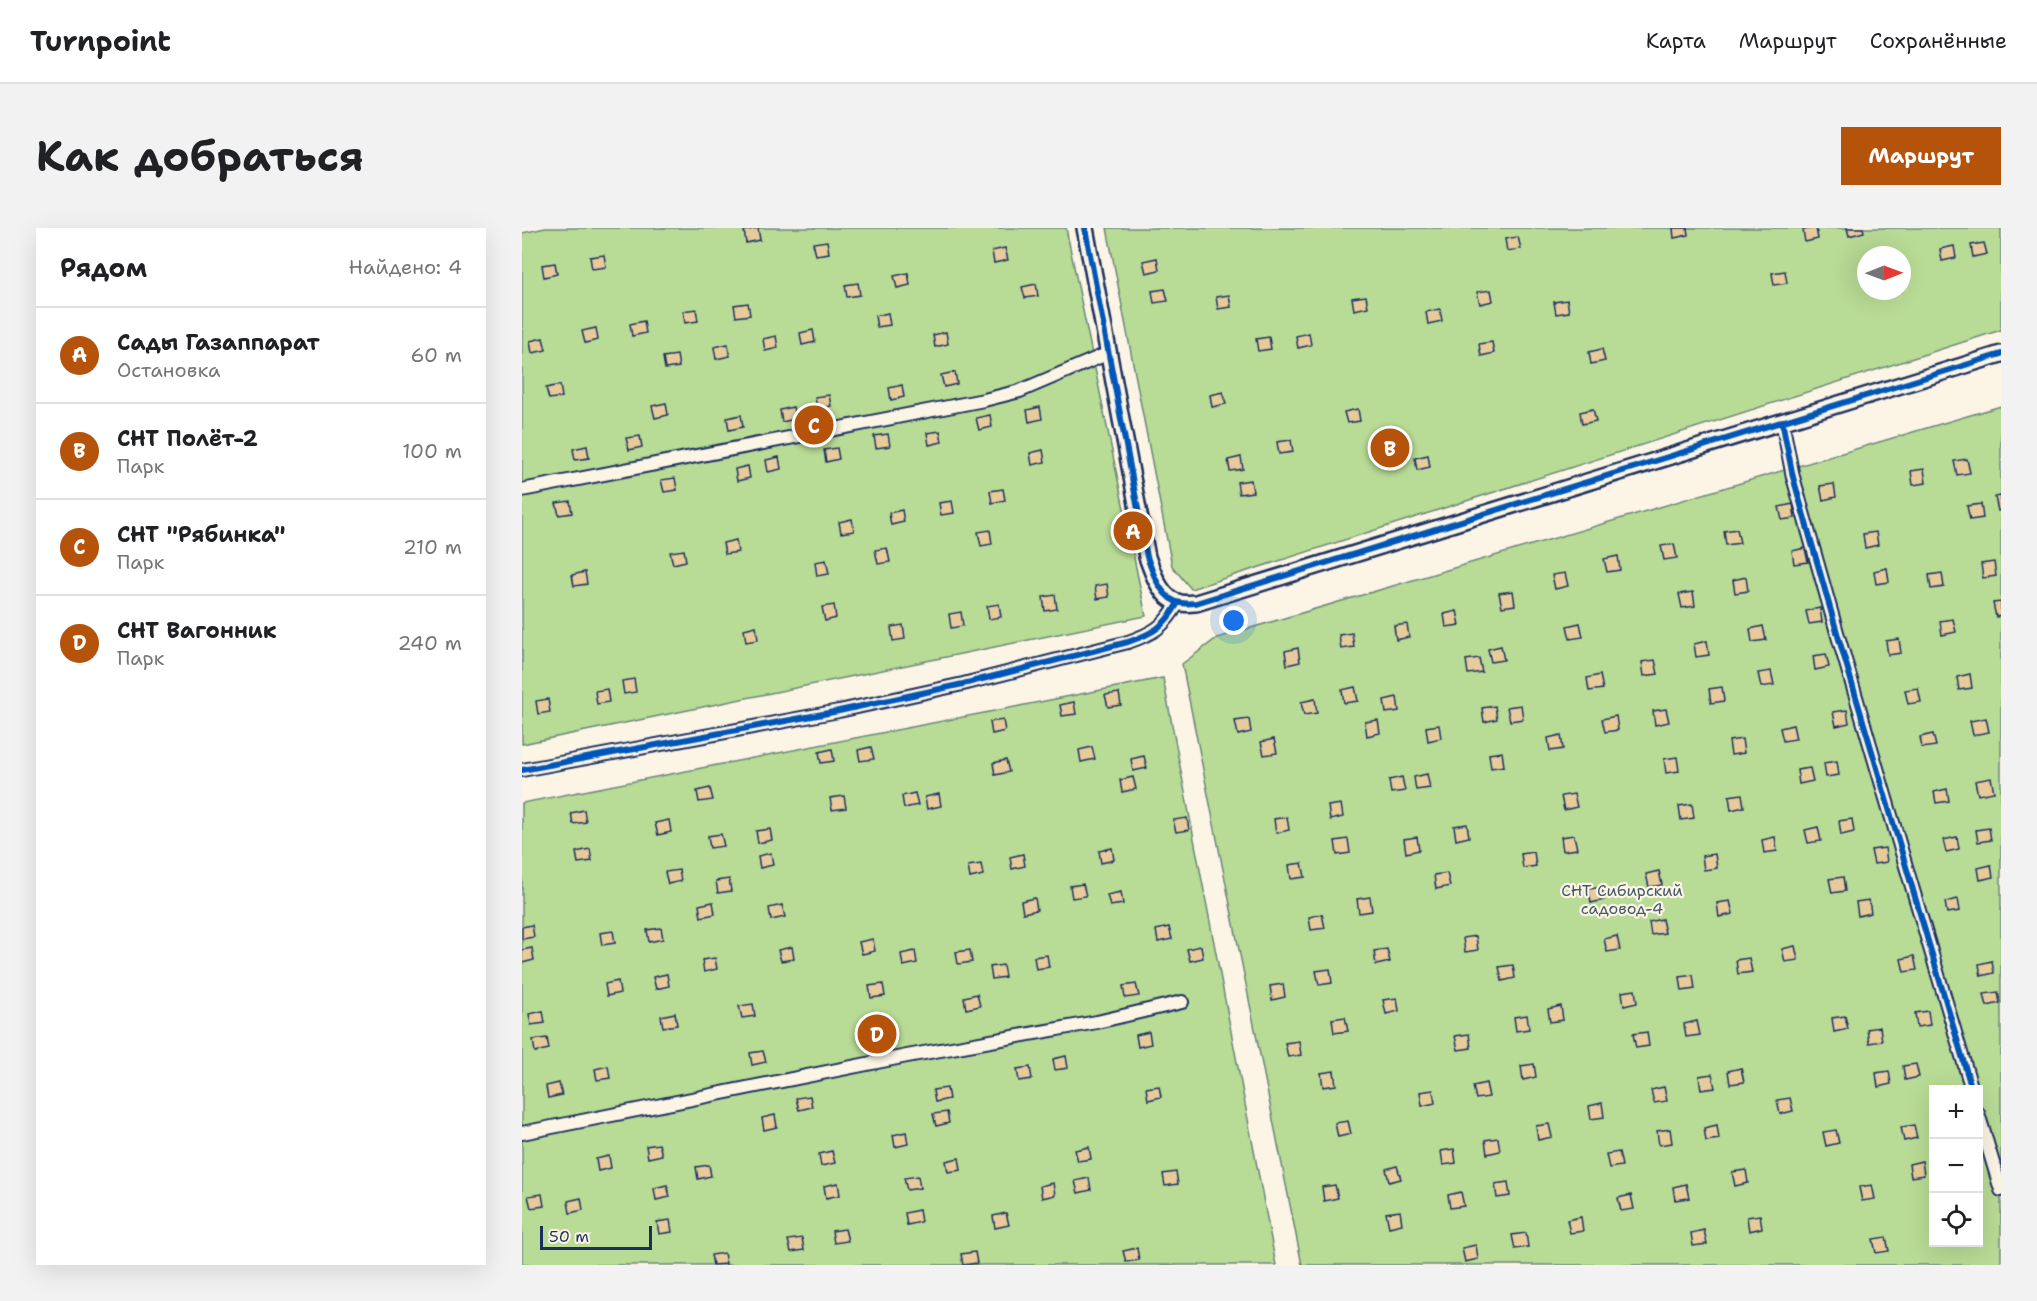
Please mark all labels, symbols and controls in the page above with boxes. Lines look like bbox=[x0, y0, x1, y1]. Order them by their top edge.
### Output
text: Turnpoint bbox=[30, 22, 171, 60]
text: Карта bbox=[1646, 27, 1706, 55]
text: Маршрут bbox=[1739, 27, 1837, 55]
text: Сохранённые bbox=[1870, 27, 2007, 55]
button: Маршрут bbox=[1841, 127, 2001, 185]
text: Как добраться bbox=[36, 128, 364, 184]
north arrow bbox=[1857, 246, 1911, 300]
text: Рядом bbox=[60, 250, 147, 285]
text: Найдено: 4 bbox=[349, 254, 462, 280]
text: Сады Газаппарат bbox=[117, 328, 320, 357]
text: A bbox=[72, 342, 87, 368]
text: 60 m bbox=[410, 342, 462, 368]
text: Остановка bbox=[117, 357, 221, 383]
pin: C bbox=[794, 402, 834, 448]
text: СНТ Полёт-2 bbox=[117, 424, 258, 453]
pin: B bbox=[1370, 426, 1410, 470]
text: B bbox=[73, 438, 86, 464]
text: 100 m bbox=[402, 438, 462, 464]
text: Парк bbox=[117, 453, 164, 479]
pin: A bbox=[1114, 508, 1152, 554]
text: СНТ "Рябинка" bbox=[117, 520, 285, 549]
text: C bbox=[73, 534, 86, 560]
text: 210 m bbox=[403, 534, 462, 560]
text: Парк bbox=[117, 549, 164, 575]
your location bbox=[1219, 606, 1248, 635]
text: СНТ Вагонник bbox=[117, 616, 277, 645]
text: D bbox=[72, 630, 87, 656]
text: 240 m bbox=[397, 630, 462, 656]
text: Парк bbox=[117, 645, 164, 671]
park label: СНТ Сибирский садовод-4 bbox=[1561, 880, 1683, 919]
pin: D bbox=[858, 1012, 896, 1056]
map controls bbox=[1929, 1085, 1983, 1247]
button: + bbox=[1929, 1085, 1983, 1139]
button: − bbox=[1929, 1139, 1983, 1193]
button: locate bbox=[1929, 1193, 1983, 1247]
scale bar bbox=[540, 1223, 652, 1250]
text: 50 m bbox=[549, 1226, 589, 1247]

